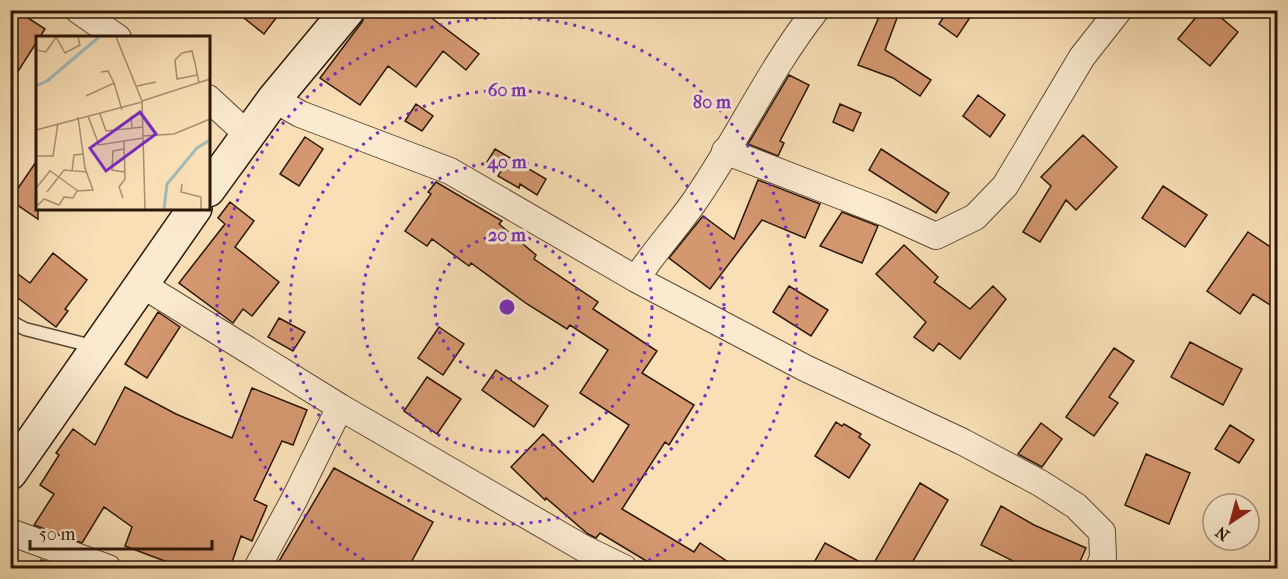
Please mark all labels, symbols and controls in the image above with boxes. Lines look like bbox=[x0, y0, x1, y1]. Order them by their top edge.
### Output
inset map bbox=[36, 36, 210, 210]
text: 60 m bbox=[488, 80, 527, 101]
text: 80 m bbox=[693, 92, 732, 113]
text: 40 m bbox=[486, 152, 528, 173]
text: 20 m bbox=[488, 225, 527, 246]
centre of rings bbox=[497, 297, 517, 317]
north arrow bbox=[1201, 492, 1261, 552]
scale bar bbox=[30, 513, 212, 551]
text: N bbox=[1211, 522, 1233, 545]
text: 50 m bbox=[39, 524, 76, 545]

